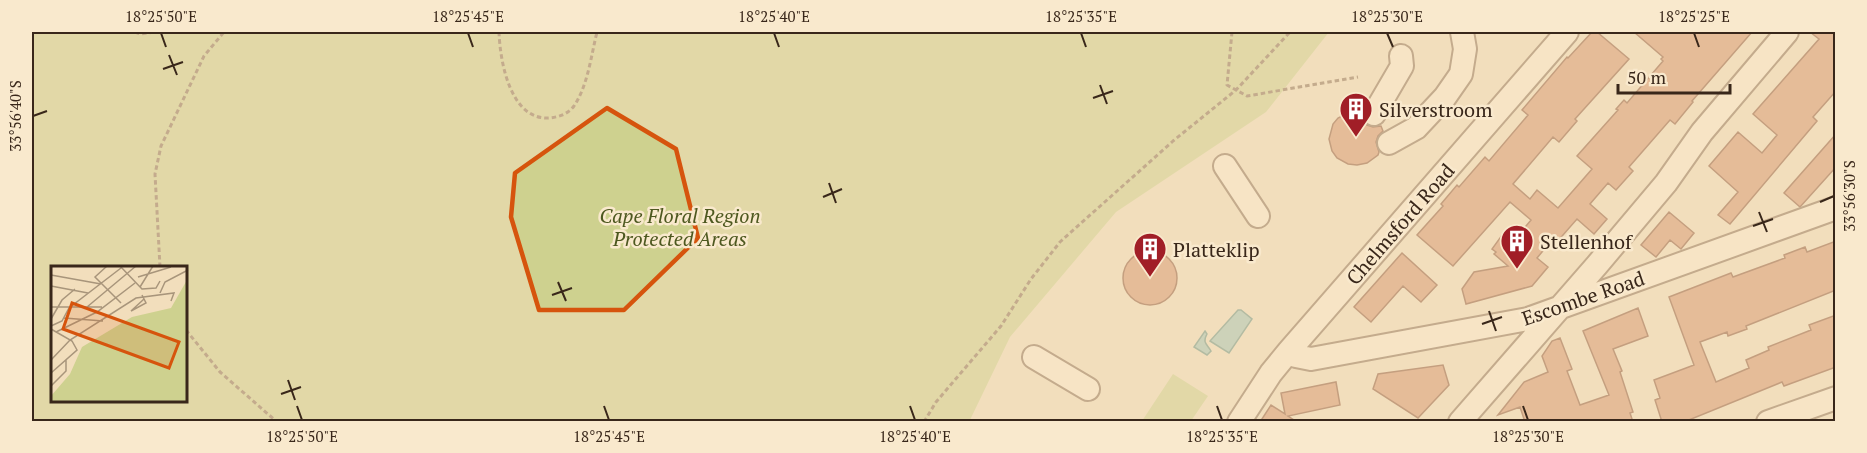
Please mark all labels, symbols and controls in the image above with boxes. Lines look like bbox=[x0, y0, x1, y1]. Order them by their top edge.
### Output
text: 18°25'50"E bbox=[125, 6, 197, 26]
text: 18°25'45"E bbox=[432, 6, 504, 26]
text: 18°25'40"E bbox=[738, 6, 810, 26]
text: 18°25'35"E bbox=[1045, 6, 1117, 26]
text: 18°25'30"E bbox=[1351, 6, 1423, 26]
text: 18°25'25"E bbox=[1658, 6, 1730, 26]
scale bar bbox=[1618, 57, 1730, 95]
text: 50 m bbox=[1627, 65, 1667, 89]
text: 33°56'40"S bbox=[5, 80, 25, 152]
building icon: Silverstroom bbox=[1338, 91, 1374, 138]
place label: Silverstroom bbox=[1379, 96, 1492, 123]
street label: Chelmsford Road bbox=[1340, 158, 1460, 290]
text: 33°56'30"S bbox=[1839, 160, 1859, 232]
park label: Cape Floral Region Protected Areas bbox=[600, 202, 760, 252]
building icon: Stellenhof bbox=[1499, 223, 1535, 270]
place label: Stellenhof bbox=[1540, 228, 1633, 255]
building icon: Platteklip bbox=[1132, 231, 1168, 278]
place label: Platteklip bbox=[1173, 236, 1260, 263]
street label: Escombe Road bbox=[1518, 264, 1648, 332]
inset map bbox=[51, 266, 188, 402]
text: 18°25'50"E bbox=[266, 426, 338, 446]
text: 18°25'45"E bbox=[573, 426, 645, 446]
text: 18°25'40"E bbox=[879, 426, 951, 446]
text: 18°25'35"E bbox=[1186, 426, 1258, 446]
text: 18°25'30"E bbox=[1492, 426, 1564, 446]

